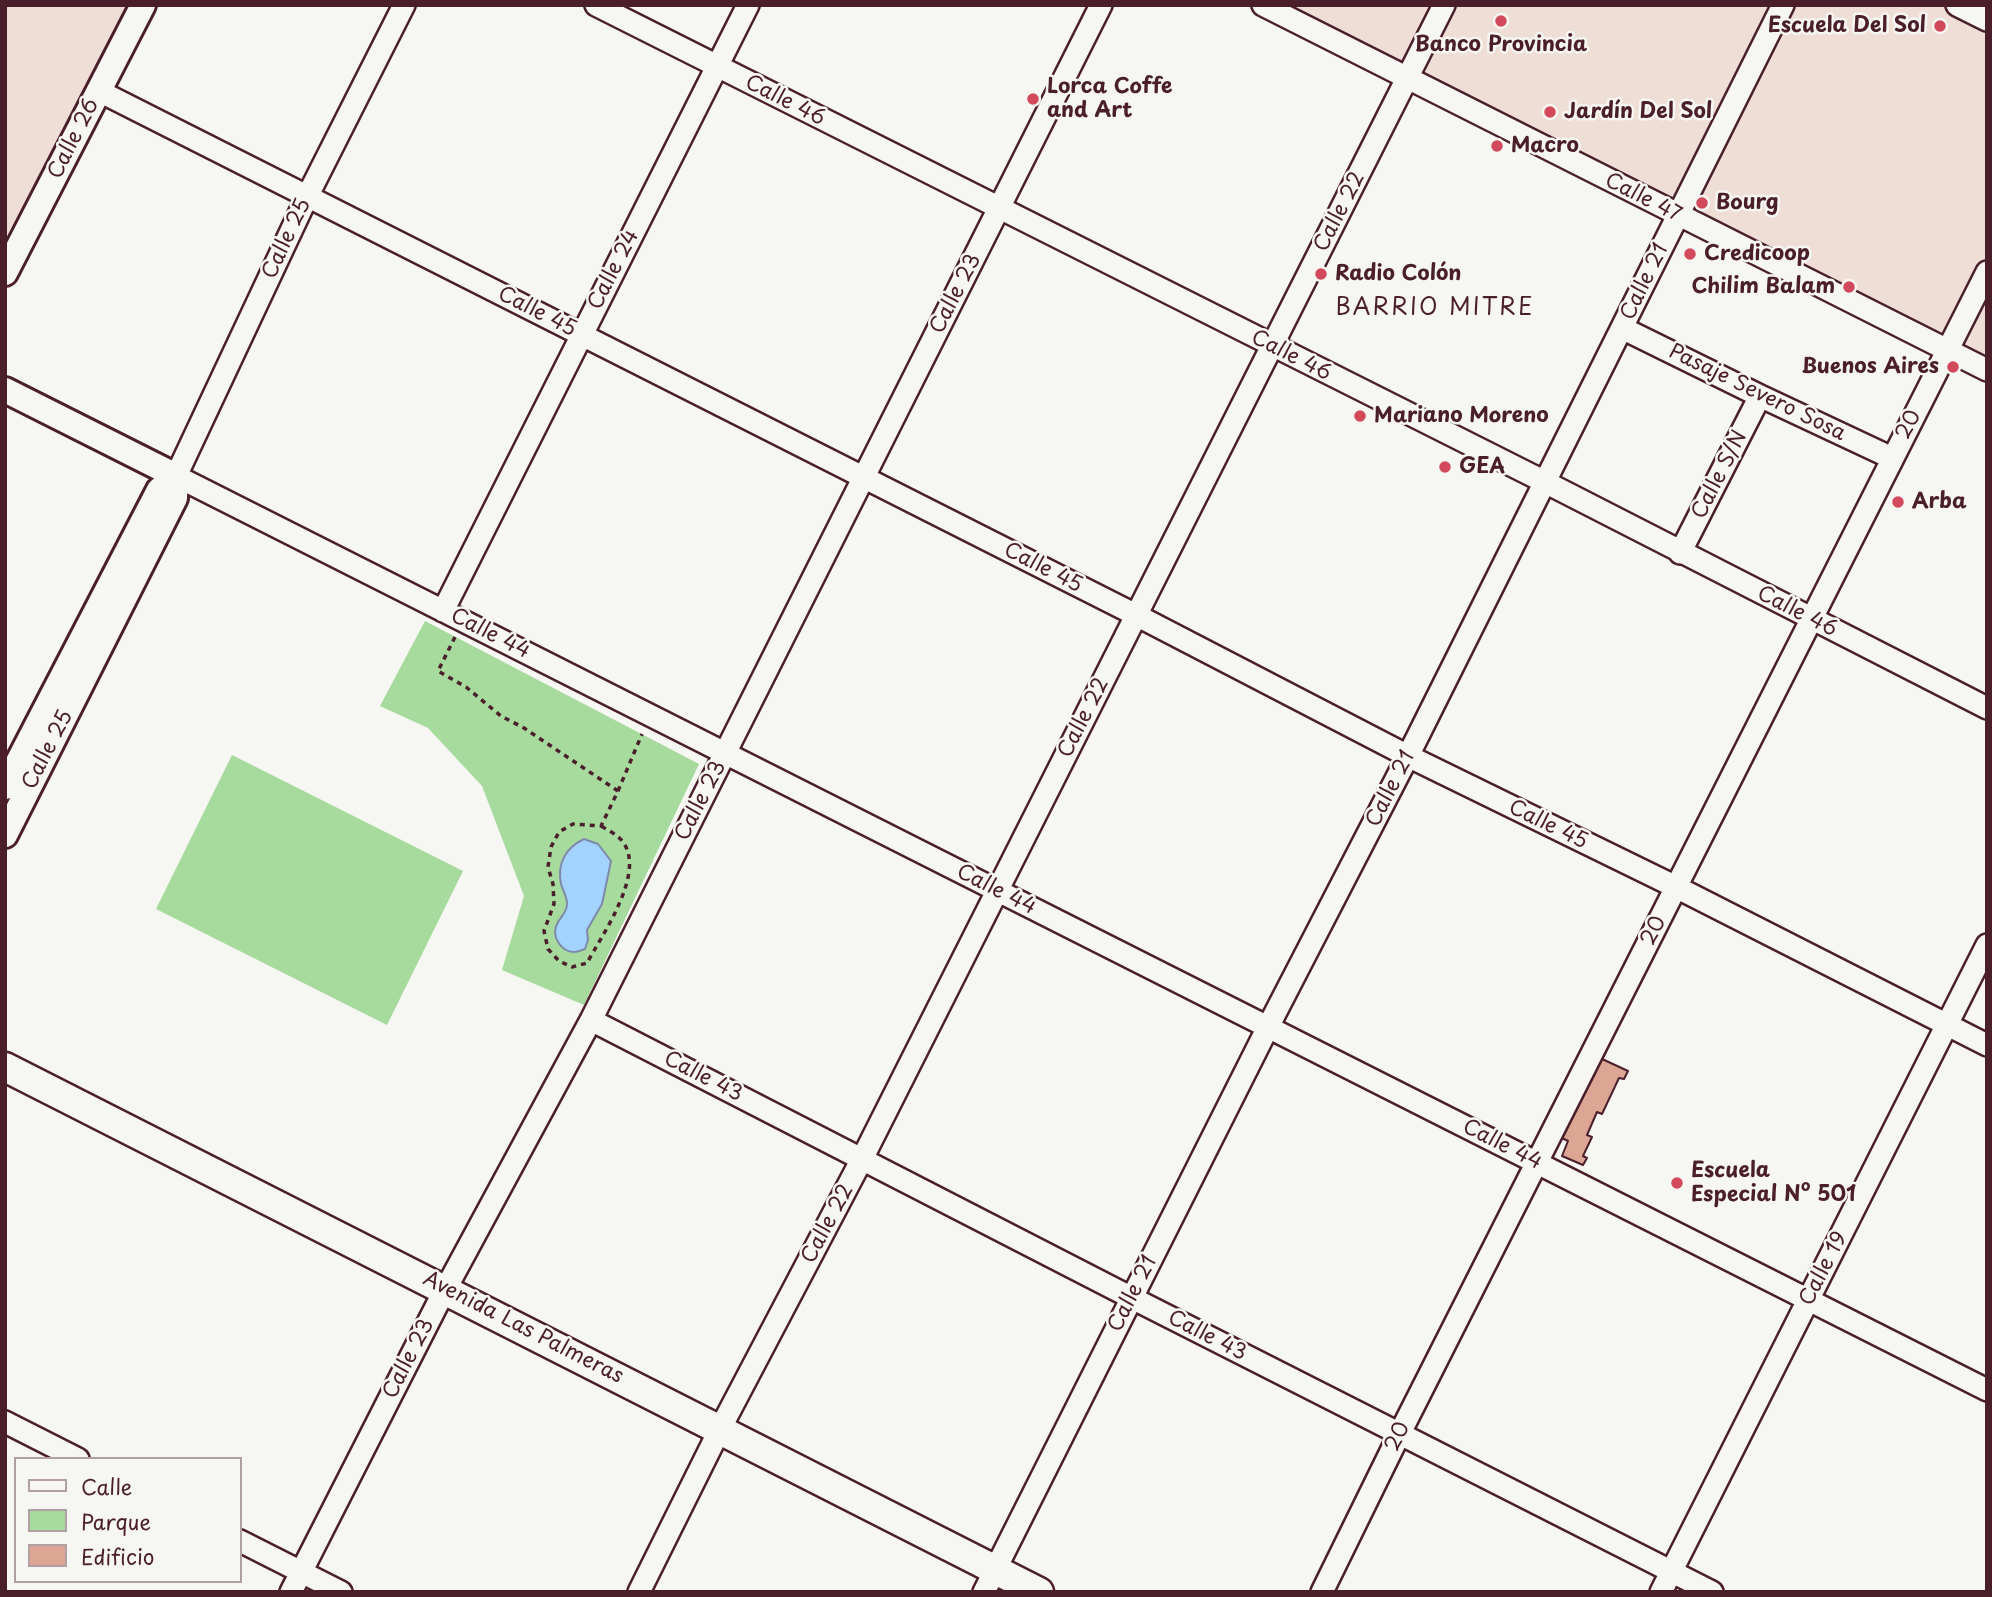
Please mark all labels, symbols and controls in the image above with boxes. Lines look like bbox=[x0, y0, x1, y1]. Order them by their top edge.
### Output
marker: Banco Provincia bbox=[1493, 13, 1509, 29]
place label: Escuela Del Sol bbox=[1768, 13, 1926, 39]
marker: Escuela Del Sol bbox=[1932, 18, 1948, 34]
place label: Banco Provincia bbox=[1415, 32, 1587, 58]
street label: Calle 46 bbox=[741, 70, 829, 132]
place label: Lorca Coffe and Art bbox=[1047, 74, 1172, 124]
marker: Lorca Coffe and Art bbox=[1025, 91, 1041, 107]
street label: Calle 26 bbox=[43, 95, 105, 183]
place label: Jardín Del Sol bbox=[1564, 99, 1712, 125]
marker: Jardín Del Sol bbox=[1542, 104, 1558, 120]
place label: Macro bbox=[1511, 133, 1579, 159]
marker: Macro bbox=[1489, 138, 1505, 154]
street label: Calle 22 bbox=[1309, 168, 1371, 256]
street label: Calle 47 bbox=[1600, 168, 1686, 228]
place label: Bourg bbox=[1716, 190, 1779, 216]
street label: Calle 25 bbox=[257, 195, 317, 283]
marker: Bourg bbox=[1694, 195, 1710, 211]
street label: Calle 24 bbox=[583, 226, 645, 314]
street label: Calle 21 bbox=[1616, 240, 1674, 324]
place label: Credicoop bbox=[1704, 241, 1810, 267]
marker: Credicoop bbox=[1682, 246, 1698, 262]
street label: Calle 23 bbox=[925, 250, 987, 338]
place label: Radio Colón bbox=[1335, 261, 1461, 287]
marker: Radio Colón bbox=[1313, 266, 1329, 282]
place label: Chilim Balam bbox=[1692, 274, 1835, 300]
marker: Chilim Balam bbox=[1841, 279, 1857, 295]
street label: Calle 45 bbox=[494, 282, 580, 342]
district label: BARRIO MITRE bbox=[1337, 295, 1533, 323]
street label: Calle 46 bbox=[1247, 325, 1335, 387]
street label: Pasaje Severo Sosa bbox=[1664, 339, 1850, 447]
place label: Buenos Aires bbox=[1801, 354, 1939, 380]
marker: Buenos Aires bbox=[1945, 359, 1961, 375]
place label: Mariano Moreno bbox=[1374, 403, 1549, 429]
street label: 20 bbox=[1891, 406, 1927, 444]
marker: Mariano Moreno bbox=[1352, 408, 1368, 424]
street label: Calle S/N bbox=[1687, 427, 1753, 523]
place label: GEA bbox=[1459, 454, 1505, 480]
marker: GEA bbox=[1437, 459, 1453, 475]
place label: Arba bbox=[1912, 489, 1967, 515]
marker: Arba bbox=[1890, 494, 1906, 510]
street label: Calle 45 bbox=[1000, 538, 1086, 598]
street label: Calle 46 bbox=[1753, 581, 1841, 643]
street label: Calle 44 bbox=[446, 603, 534, 665]
street label: Calle 22 bbox=[1053, 674, 1115, 762]
street label: Calle 25 bbox=[17, 706, 79, 794]
street label: Calle 21 bbox=[1361, 747, 1421, 831]
street label: Calle 23 bbox=[670, 757, 732, 845]
street label: Calle 45 bbox=[1504, 795, 1592, 855]
street label: Calle 44 bbox=[952, 859, 1040, 921]
street label: 20 bbox=[1636, 912, 1672, 950]
street label: Calle 43 bbox=[659, 1046, 747, 1108]
street label: Calle 44 bbox=[1458, 1114, 1546, 1176]
place label: Escuela Especial Nº 501 bbox=[1691, 1158, 1856, 1208]
marker: Escuela Especial Nº 501 bbox=[1669, 1175, 1685, 1191]
street label: Calle 22 bbox=[797, 1180, 859, 1268]
street label: Calle 19 bbox=[1795, 1228, 1853, 1310]
street label: Calle 21 bbox=[1103, 1252, 1163, 1336]
street label: Avenida Las Palmeras bbox=[419, 1267, 627, 1389]
street label: Calle 43 bbox=[1163, 1305, 1251, 1367]
street label: Calle 23 bbox=[378, 1315, 440, 1403]
street label: 20 bbox=[1380, 1418, 1416, 1456]
legend bbox=[14, 1457, 242, 1583]
text: Calle bbox=[81, 1470, 132, 1502]
text: Parque bbox=[81, 1505, 151, 1537]
text: Edificio bbox=[81, 1540, 154, 1572]

